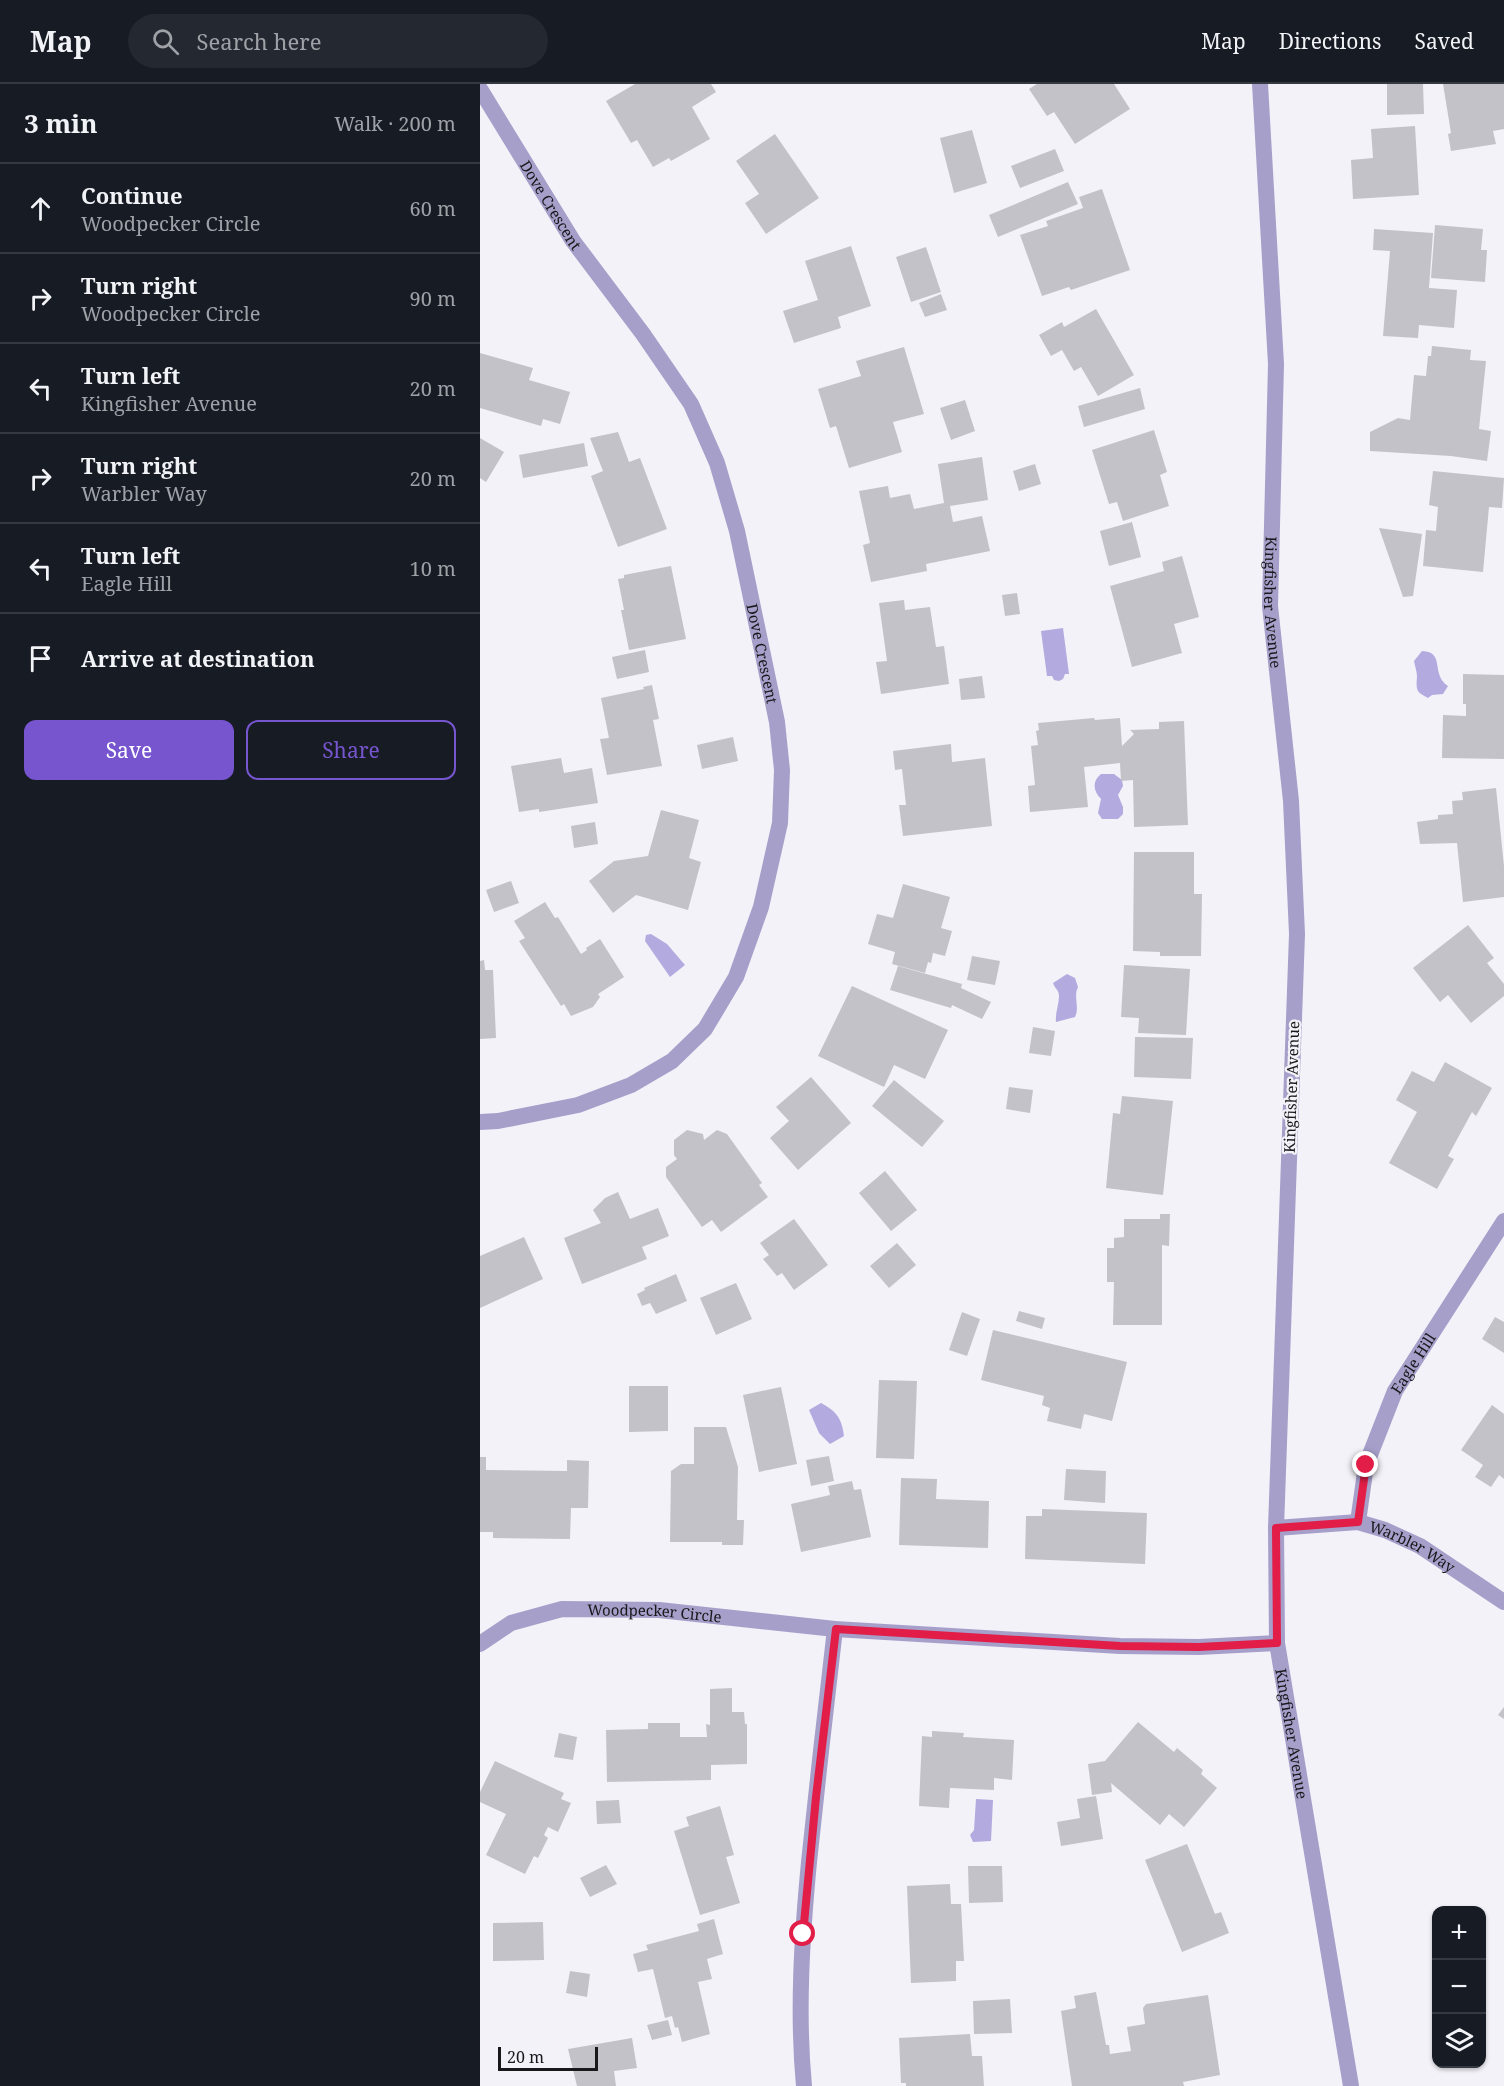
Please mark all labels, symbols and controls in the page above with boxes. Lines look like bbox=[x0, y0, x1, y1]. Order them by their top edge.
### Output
search box bbox=[128, 14, 548, 68]
text: Map bbox=[30, 22, 92, 60]
icon: search bbox=[149, 25, 182, 58]
text: Search here bbox=[197, 26, 321, 56]
text: Map bbox=[1201, 27, 1246, 55]
text: Directions bbox=[1279, 27, 1381, 55]
text: Saved bbox=[1414, 27, 1474, 55]
text: 3 min bbox=[24, 105, 98, 141]
text: Walk · 200 m bbox=[334, 110, 456, 137]
street label: Dove Crescent bbox=[516, 156, 586, 254]
text: Continue bbox=[81, 180, 183, 210]
icon: ahead bbox=[24, 192, 57, 225]
text: 60 m bbox=[410, 195, 456, 222]
text: Woodpecker Circle bbox=[81, 210, 260, 237]
text: Turn right bbox=[81, 270, 197, 300]
icon: right bbox=[24, 282, 57, 315]
text: 90 m bbox=[410, 285, 456, 312]
text: Woodpecker Circle bbox=[81, 300, 260, 327]
text: Turn left bbox=[81, 360, 180, 390]
icon: left bbox=[24, 372, 57, 405]
text: 20 m bbox=[410, 375, 456, 402]
text: Kingfisher Avenue bbox=[81, 390, 257, 417]
text: Turn right bbox=[81, 450, 197, 480]
icon: right bbox=[24, 462, 57, 495]
text: 20 m bbox=[410, 465, 456, 492]
text: Warbler Way bbox=[81, 480, 207, 507]
street label: Kingfisher Avenue bbox=[1260, 536, 1287, 669]
text: Turn left bbox=[81, 540, 180, 570]
icon: left bbox=[24, 552, 57, 585]
text: 10 m bbox=[410, 555, 456, 582]
text: Eagle Hill bbox=[81, 570, 172, 597]
street label: Dove Crescent bbox=[742, 602, 783, 705]
icon: arrive bbox=[24, 642, 57, 675]
text: Arrive at destination bbox=[81, 643, 315, 673]
button: Save bbox=[24, 720, 234, 780]
button: Share bbox=[246, 720, 456, 780]
street label: Kingfisher Avenue bbox=[1279, 1021, 1303, 1153]
street label: Eagle Hill bbox=[1386, 1329, 1440, 1397]
route end bbox=[1352, 1451, 1378, 1477]
street label: Warbler Way bbox=[1367, 1516, 1460, 1577]
street label: Woodpecker Circle bbox=[587, 1599, 723, 1627]
street label: Kingfisher Avenue bbox=[1271, 1667, 1313, 1800]
map controls bbox=[1432, 1906, 1486, 2068]
button: + bbox=[1432, 1906, 1486, 1960]
route start bbox=[789, 1920, 815, 1946]
button: − bbox=[1432, 1960, 1486, 2014]
button: layers bbox=[1432, 2014, 1486, 2068]
scale bar bbox=[498, 2044, 598, 2072]
text: 20 m bbox=[507, 2046, 544, 2068]

